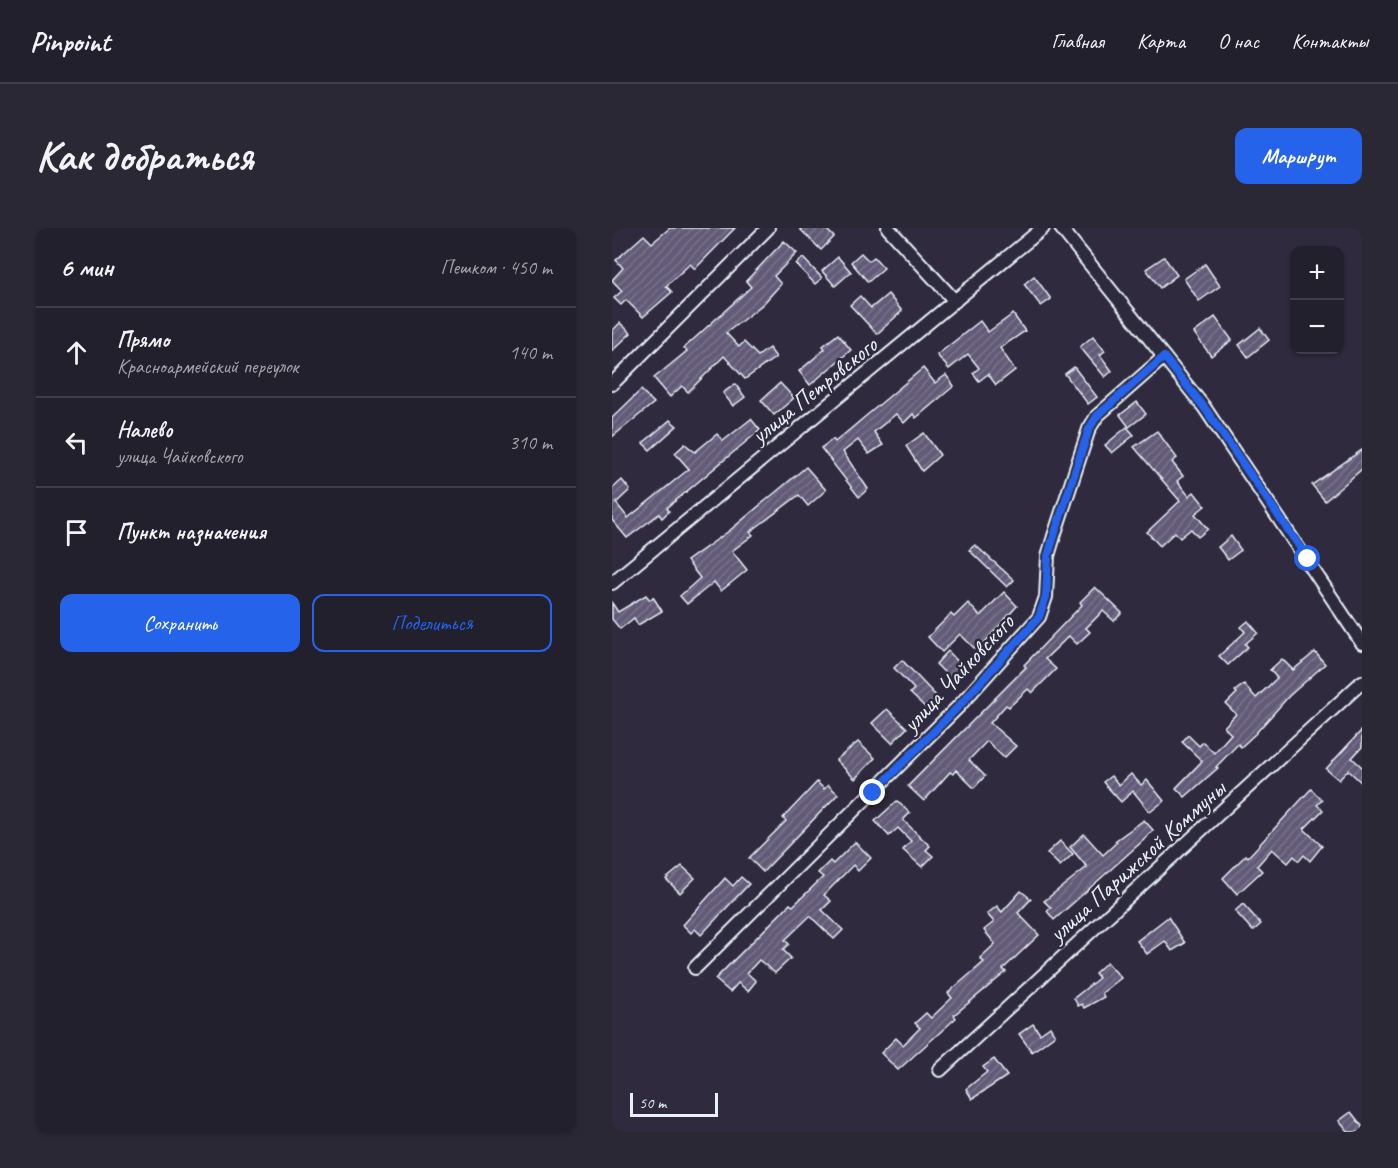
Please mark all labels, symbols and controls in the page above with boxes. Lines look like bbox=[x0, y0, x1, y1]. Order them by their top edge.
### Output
text: Pinpoint bbox=[30, 24, 110, 59]
text: Главная bbox=[1051, 28, 1104, 54]
text: Карта bbox=[1137, 28, 1185, 54]
text: О нас bbox=[1218, 28, 1259, 54]
text: Контакты bbox=[1292, 28, 1368, 54]
button: Маршрут bbox=[1235, 128, 1362, 184]
text: Как добраться bbox=[36, 130, 253, 183]
map controls bbox=[1290, 246, 1344, 354]
button: + bbox=[1290, 246, 1344, 300]
text: 6 мин bbox=[60, 251, 113, 284]
text: Пешком · 450 m bbox=[440, 255, 552, 280]
button: − bbox=[1290, 300, 1344, 354]
text: Прямо bbox=[117, 326, 169, 354]
street label: улица Петровского bbox=[743, 329, 884, 451]
icon: ahead bbox=[60, 336, 93, 369]
text: 140 m bbox=[509, 340, 552, 365]
text: Красноармейский переулок bbox=[117, 354, 299, 379]
text: Налево bbox=[117, 416, 173, 444]
icon: left bbox=[60, 426, 93, 459]
text: 310 m bbox=[509, 430, 552, 455]
text: улица Чайковского bbox=[117, 444, 243, 469]
icon: arrive bbox=[60, 516, 93, 549]
text: Пункт назначения bbox=[117, 518, 266, 546]
route start bbox=[1294, 545, 1320, 571]
button: Сохранить bbox=[60, 594, 300, 652]
button: Поделиться bbox=[312, 594, 552, 652]
street label: улица Чайковского bbox=[894, 607, 1021, 740]
street label: улица Парижской Коммуны bbox=[1041, 772, 1233, 950]
route end bbox=[859, 779, 885, 805]
scale bar bbox=[630, 1090, 718, 1118]
text: 50 m bbox=[639, 1093, 666, 1113]

